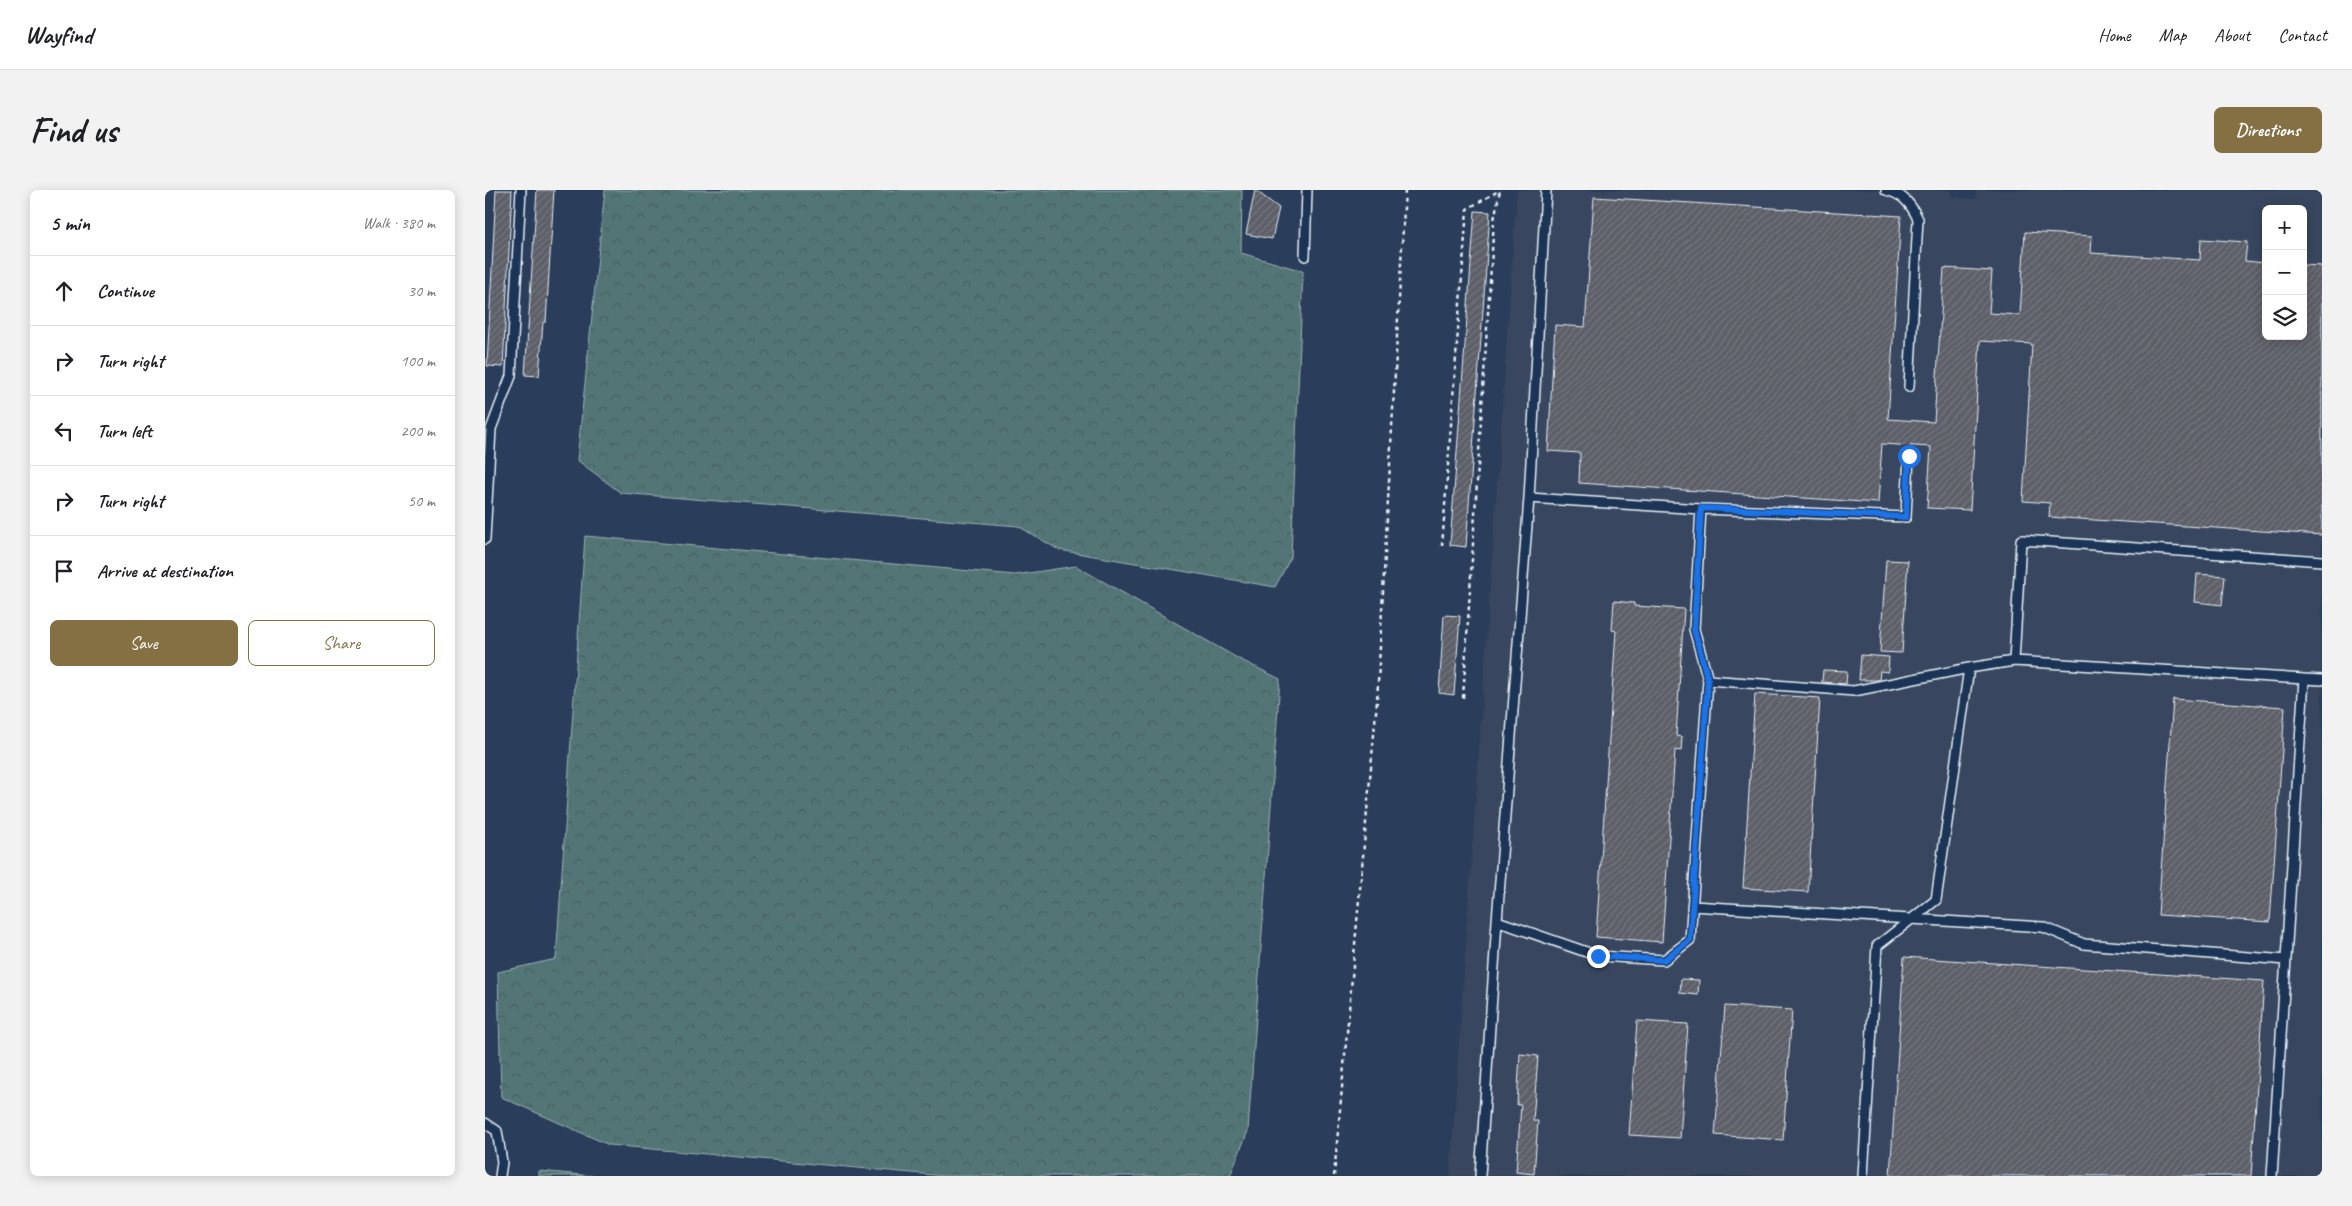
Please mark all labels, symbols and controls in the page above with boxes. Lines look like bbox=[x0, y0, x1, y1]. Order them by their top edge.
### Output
text: Wayfind bbox=[25, 20, 92, 50]
text: Home bbox=[2098, 24, 2131, 46]
text: Map bbox=[2159, 24, 2186, 46]
text: About bbox=[2214, 24, 2250, 46]
text: Contact bbox=[2278, 24, 2327, 46]
button: Directions bbox=[2214, 107, 2322, 153]
text: Find us bbox=[30, 108, 117, 153]
map controls bbox=[2262, 205, 2307, 340]
button: + bbox=[2262, 205, 2307, 250]
text: 5 min bbox=[50, 210, 90, 236]
text: Walk · 380 m bbox=[363, 213, 435, 233]
button: − bbox=[2262, 250, 2307, 295]
icon: ahead bbox=[50, 277, 78, 305]
text: Continue bbox=[97, 279, 154, 303]
text: 30 m bbox=[408, 281, 435, 301]
button: layers bbox=[2262, 295, 2307, 340]
icon: right bbox=[50, 347, 78, 375]
text: Turn right bbox=[97, 349, 164, 373]
text: 100 m bbox=[401, 351, 435, 371]
icon: left bbox=[50, 417, 78, 445]
text: Turn left bbox=[97, 419, 152, 443]
text: 200 m bbox=[401, 421, 435, 441]
route start bbox=[1898, 445, 1921, 468]
icon: right bbox=[50, 487, 78, 515]
text: Turn right bbox=[97, 489, 164, 513]
text: 50 m bbox=[408, 491, 435, 511]
icon: arrive bbox=[50, 557, 78, 585]
text: Arrive at destination bbox=[97, 559, 233, 583]
button: Save bbox=[50, 620, 238, 666]
button: Share bbox=[248, 620, 435, 666]
route end bbox=[1587, 945, 1610, 968]

